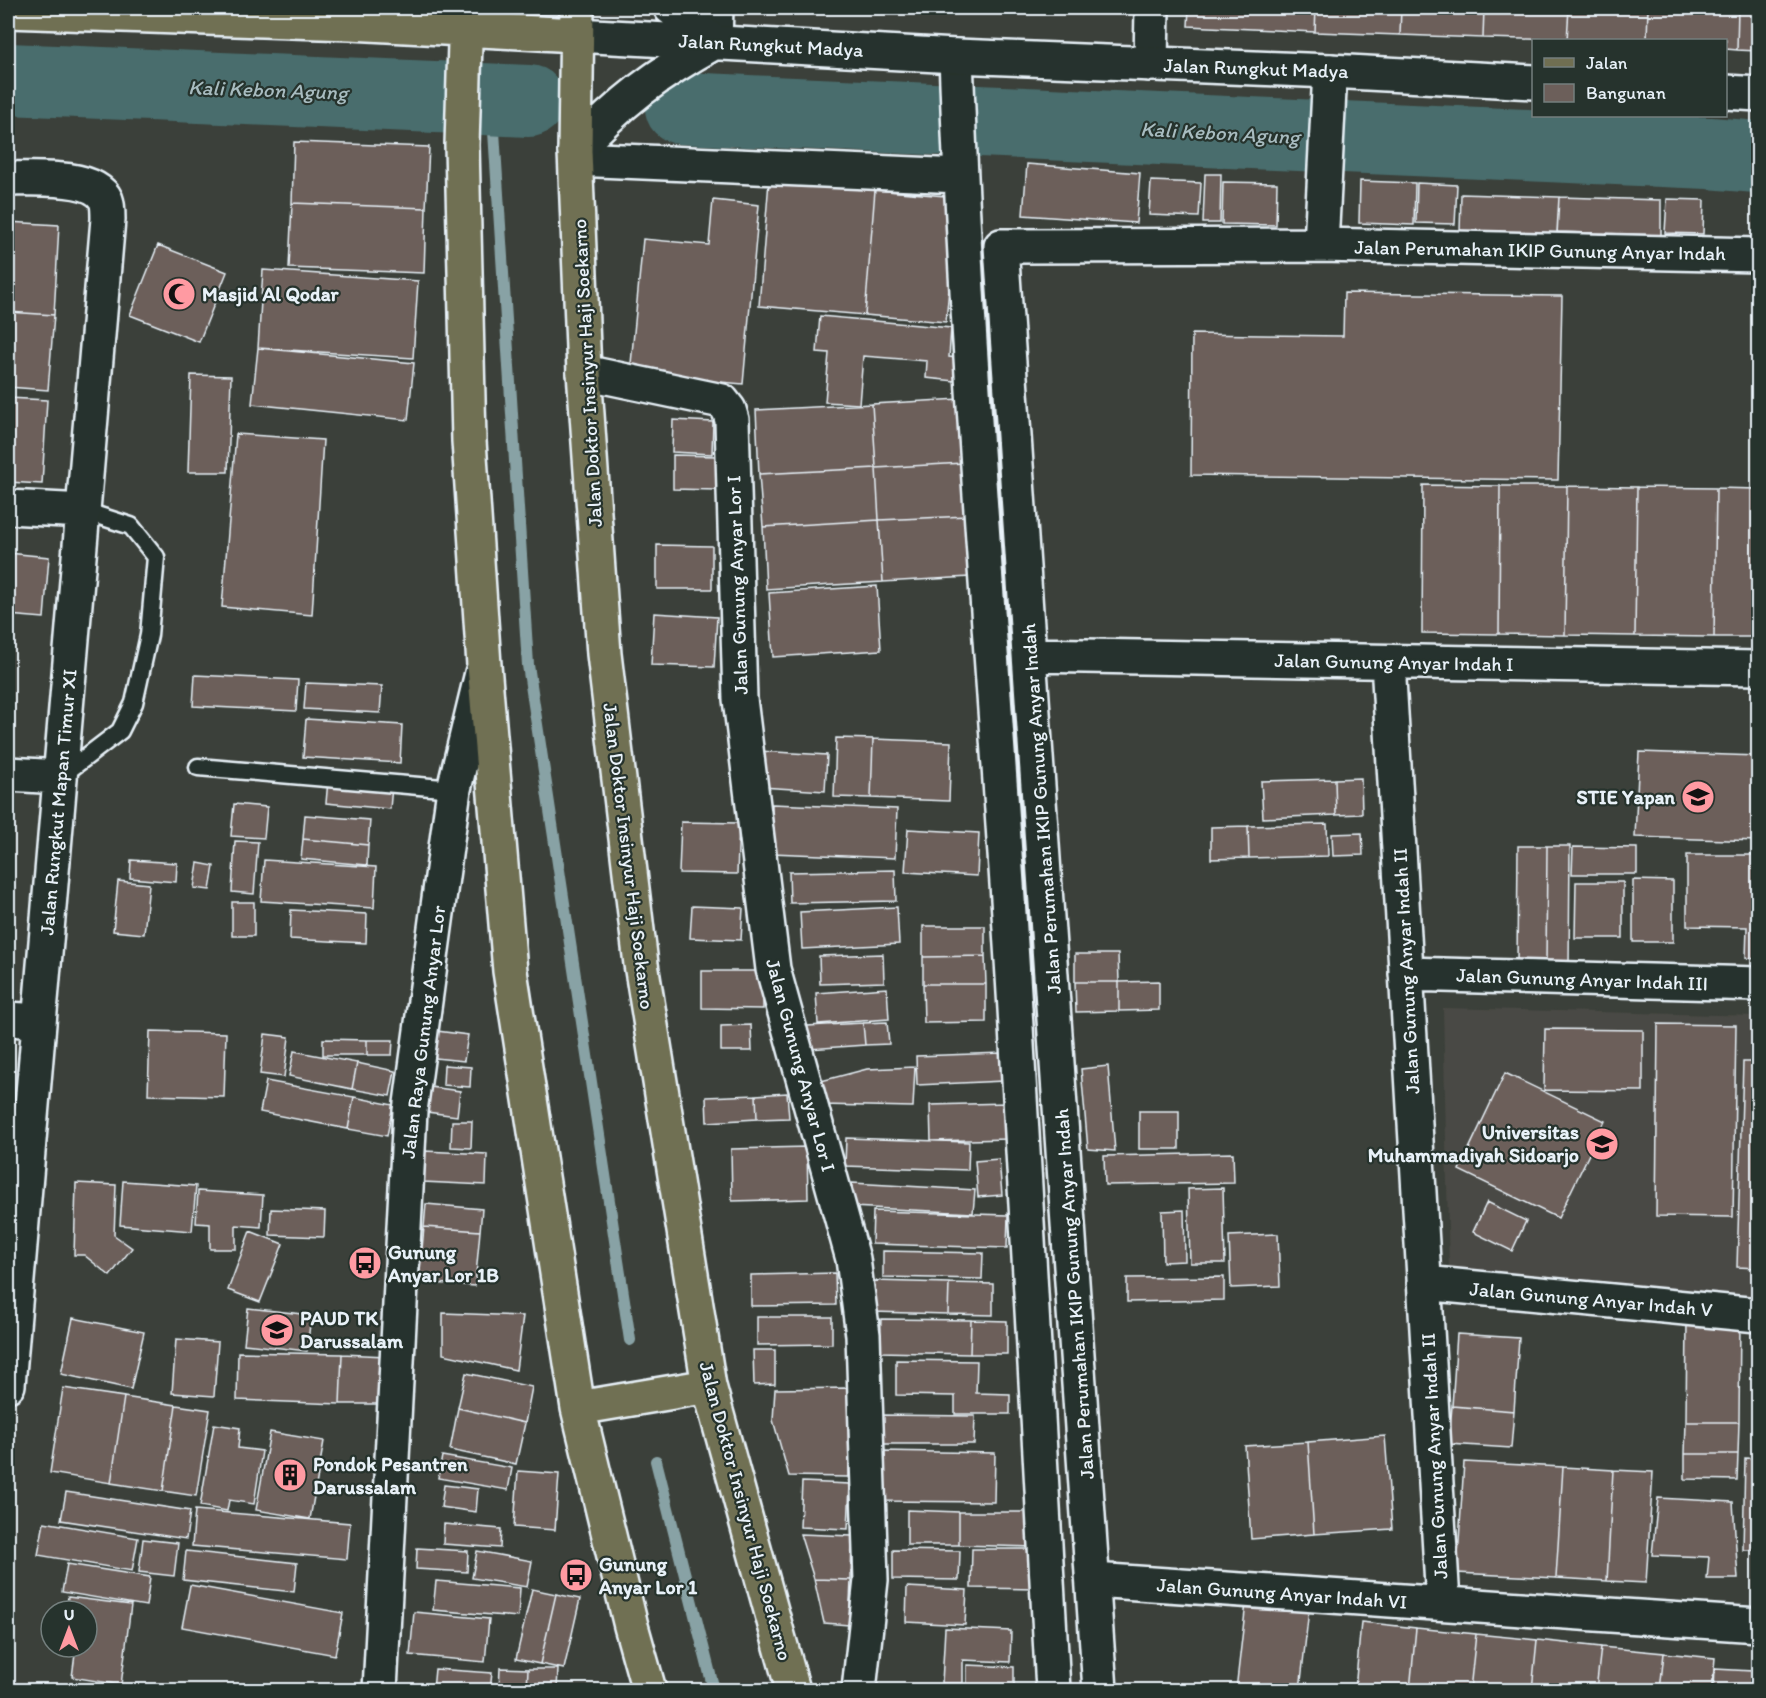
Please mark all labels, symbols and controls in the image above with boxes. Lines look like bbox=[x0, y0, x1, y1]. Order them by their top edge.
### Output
street label: Jalan Rungkut Madya bbox=[678, 28, 865, 62]
legend bbox=[1532, 39, 1727, 117]
text: Jalan bbox=[1586, 52, 1628, 74]
street label: Jalan Rungkut Madya bbox=[1163, 53, 1350, 83]
water label: Kali Kebon Agung bbox=[188, 74, 350, 105]
text: Bangunan bbox=[1586, 82, 1666, 104]
water label: Kali Kebon Agung bbox=[1140, 116, 1303, 149]
street label: Jalan Doktor Insinyur Haji Soekarno bbox=[567, 218, 607, 528]
street label: Jalan Perumahan IKIP Gunung Anyar Indah bbox=[1354, 235, 1726, 265]
mosque icon: Masjid Al Qodar bbox=[161, 276, 197, 312]
place label: Masjid Al Qodar bbox=[202, 282, 340, 307]
street label: Jalan Gunung Anyar Lor I bbox=[721, 475, 753, 695]
street label: Jalan Perumahan IKIP Gunung Anyar Indah bbox=[1016, 623, 1066, 995]
street label: Jalan Gunung Anyar Indah I bbox=[1274, 648, 1514, 676]
street label: Jalan Rungkut Mapan Timur XI bbox=[34, 668, 82, 936]
street label: Jalan Doktor Insinyur Haji Soekarno bbox=[598, 701, 660, 1011]
school or university icon: STIE Yapan bbox=[1680, 779, 1716, 815]
place label: STIE Yapan bbox=[1577, 785, 1675, 810]
street label: Jalan Gunung Anyar Indah II bbox=[1388, 847, 1424, 1095]
street label: Jalan Raya Gunung Anyar Lor bbox=[396, 904, 450, 1160]
street label: Jalan Gunung Anyar Lor I bbox=[761, 956, 841, 1174]
street label: Jalan Gunung Anyar Indah III bbox=[1456, 963, 1708, 995]
street label: Jalan Perumahan IKIP Gunung Anyar Indah bbox=[1049, 1108, 1099, 1480]
place label: Universitas Muhammadiyah Sidoarjo bbox=[1368, 1120, 1579, 1168]
school or university icon: Universitas Muhammadiyah Sidoarjo bbox=[1584, 1126, 1620, 1162]
place label: Gunung Anyar Lor 1B bbox=[387, 1240, 499, 1288]
bus stop icon: Gunung Anyar Lor 1B bbox=[347, 1245, 383, 1281]
street label: Jalan Gunung Anyar Indah V bbox=[1469, 1276, 1714, 1322]
place label: PAUD TK Darussalam bbox=[300, 1306, 404, 1353]
school or university icon: PAUD TK Darussalam bbox=[259, 1312, 295, 1348]
street label: Jalan Gunung Anyar Indah II bbox=[1416, 1332, 1452, 1580]
street label: Jalan Doktor Insinyur Haji Soekarno bbox=[694, 1359, 798, 1663]
place label: Pondok Pesantren Darussalam bbox=[313, 1452, 468, 1499]
building icon: Pondok Pesantren Darussalam bbox=[272, 1457, 308, 1493]
place label: Gunung Anyar Lor 1 bbox=[598, 1552, 698, 1600]
bus stop icon: Gunung Anyar Lor 1 bbox=[558, 1557, 594, 1593]
street label: Jalan Gunung Anyar Indah VI bbox=[1156, 1572, 1408, 1614]
north arrow bbox=[39, 1599, 99, 1659]
text: U bbox=[64, 1605, 74, 1624]

